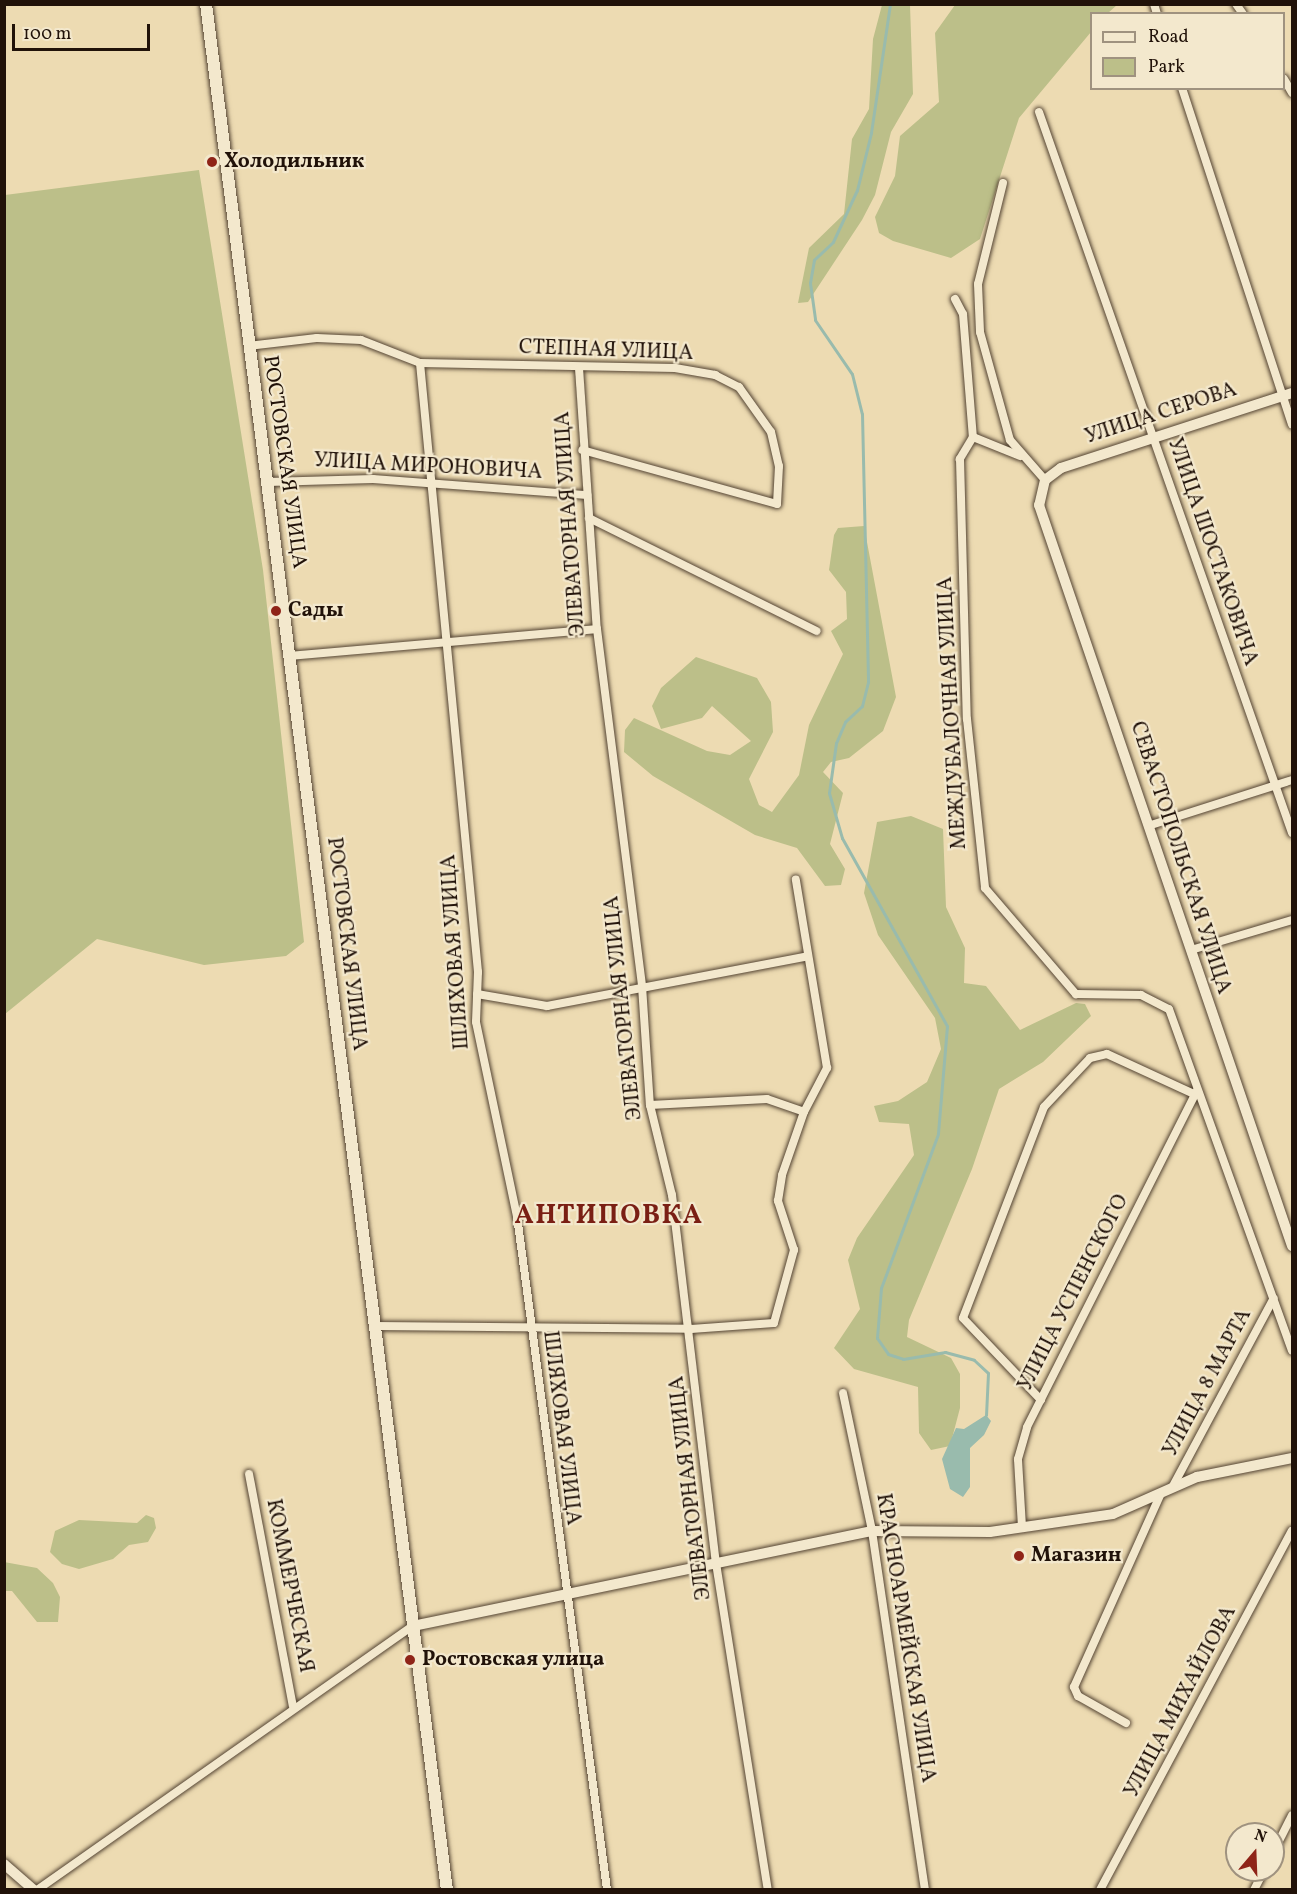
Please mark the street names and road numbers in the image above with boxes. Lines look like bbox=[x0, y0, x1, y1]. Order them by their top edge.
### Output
street label: СТЕПНАЯ УЛИЦА bbox=[518, 335, 694, 367]
street label: РОСТОВСКАЯ УЛИЦА bbox=[257, 354, 311, 570]
street label: УЛИЦА СЕРОВА bbox=[1082, 378, 1240, 450]
street label: ЭЛЕВАТОРНАЯ УЛИЦА bbox=[551, 411, 591, 637]
street label: УЛИЦА ШОСТАКОВИЧА bbox=[1161, 435, 1263, 669]
street label: УЛИЦА МИРОНОВИЧА bbox=[313, 448, 543, 486]
street label: МЕЖДУБАЛОЧНАЯ УЛИЦА bbox=[933, 576, 973, 850]
street label: СЕВАСТОПОЛЬСКАЯ УЛИЦА bbox=[1124, 719, 1236, 997]
street label: РОСТОВСКАЯ УЛИЦА bbox=[320, 836, 372, 1052]
street label: ШЛЯХОВАЯ УЛИЦА bbox=[437, 853, 475, 1051]
street label: ЭЛЕВАТОРНАЯ УЛИЦА bbox=[600, 895, 648, 1121]
street label: УЛИЦА УСПЕНСКОГО bbox=[1013, 1190, 1135, 1396]
street label: УЛИЦА 8 МАРТА bbox=[1158, 1305, 1258, 1461]
street label: ШЛЯХОВАЯ УЛИЦА bbox=[537, 1329, 585, 1527]
street label: ЭЛЕВАТОРНАЯ УЛИЦА bbox=[665, 1375, 717, 1601]
street label: КРАСНОАРМЕЙСКАЯ УЛИЦА bbox=[870, 1492, 940, 1784]
street label: КОММЕРЧЕСКАЯ bbox=[260, 1497, 318, 1675]
street label: УЛИЦА МИХАЙЛОВА bbox=[1120, 1602, 1242, 1802]

